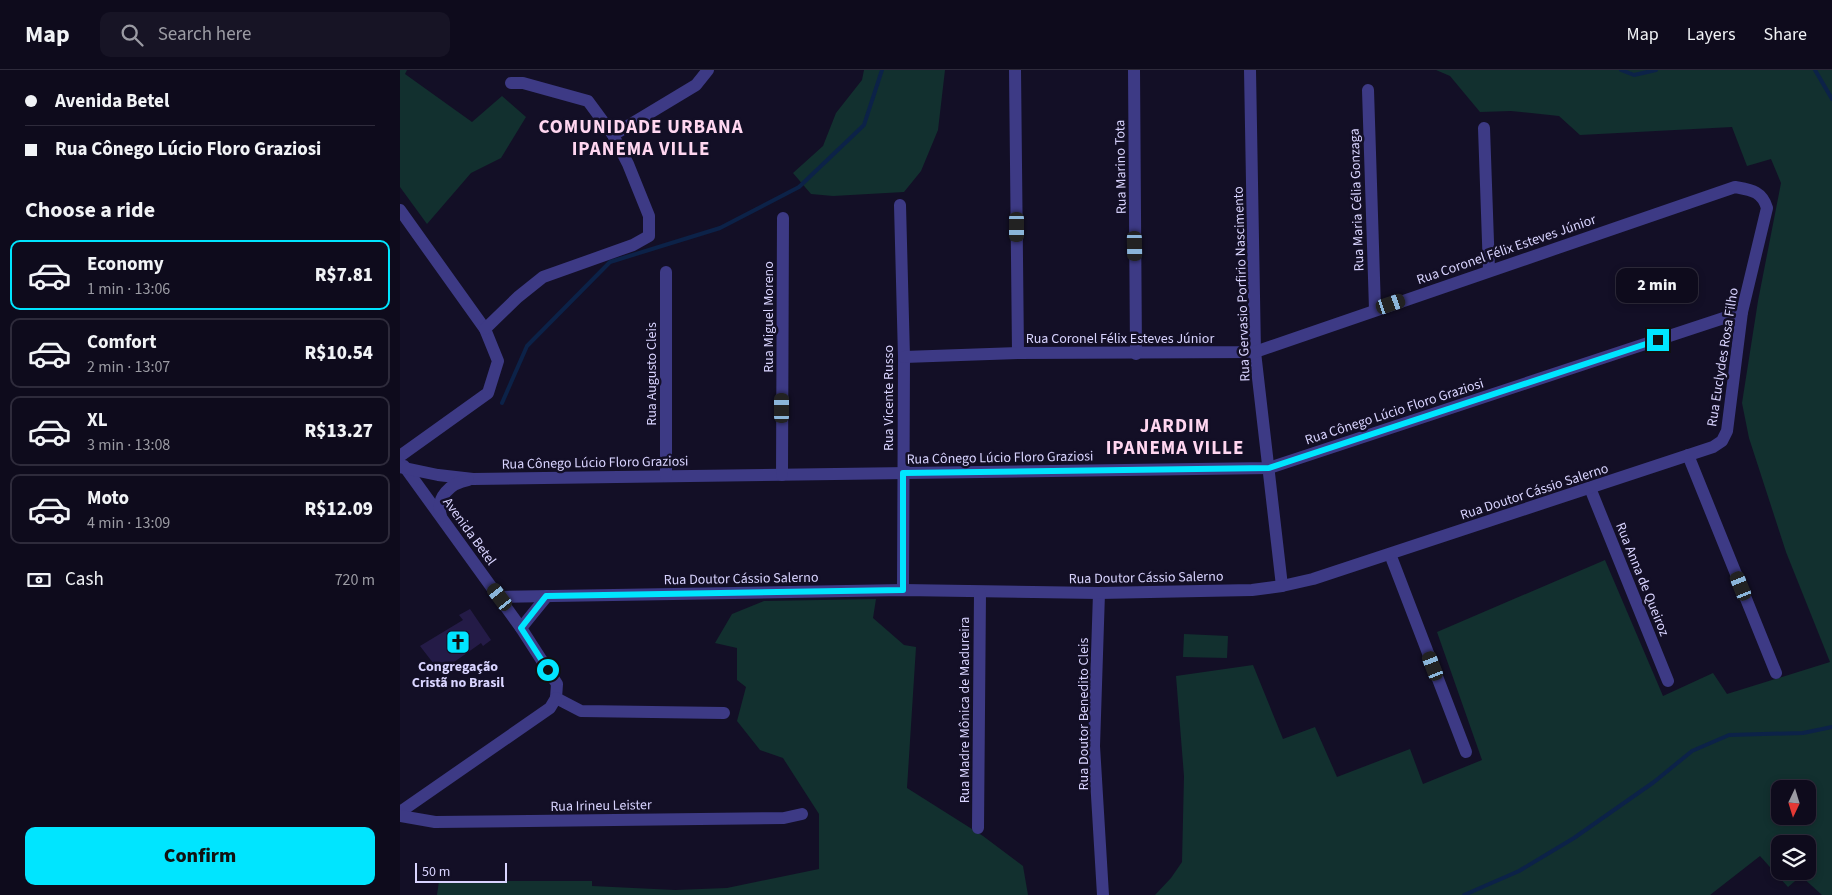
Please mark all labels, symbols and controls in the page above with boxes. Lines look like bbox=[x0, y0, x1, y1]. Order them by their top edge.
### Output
search box bbox=[100, 12, 450, 57]
text: Map bbox=[25, 17, 70, 52]
icon: search bbox=[118, 21, 146, 49]
text: Search here bbox=[158, 21, 251, 48]
text: Map bbox=[1627, 22, 1659, 47]
text: Layers bbox=[1687, 22, 1736, 47]
text: Share bbox=[1764, 22, 1807, 47]
text: Avenida Betel bbox=[55, 88, 169, 115]
district label: COMUNIDADE URBANA IPANEMA VILLE bbox=[538, 114, 744, 163]
street label: Rua Marino Tota bbox=[1110, 120, 1132, 214]
street label: Rua Maria Célia Gonzaga bbox=[1345, 128, 1369, 272]
text: Rua Cônego Lúcio Floro Graziosi bbox=[55, 136, 321, 163]
street label: Rua Gervasio Porfirio Nascimento bbox=[1229, 186, 1255, 382]
text: Choose a ride bbox=[25, 194, 155, 226]
street label: Rua Coronel Félix Esteves Júnior bbox=[1414, 210, 1599, 290]
car bbox=[1009, 212, 1024, 242]
car bbox=[1127, 231, 1142, 261]
text: Economy bbox=[87, 251, 164, 278]
icon: car bbox=[27, 253, 72, 298]
street label: Rua Miguel Moreno bbox=[759, 261, 779, 373]
text: R$7.81 bbox=[315, 262, 373, 289]
callout: 2 min bbox=[1617, 268, 1699, 302]
text: 2 min bbox=[1637, 274, 1677, 296]
text: 1 min · 13:06 bbox=[87, 278, 170, 300]
street label: Rua Euclydes Rosa Filho bbox=[1702, 286, 1744, 428]
car bbox=[1374, 292, 1407, 316]
street label: Rua Augusto Cleis bbox=[642, 322, 662, 426]
text: Comfort bbox=[87, 329, 157, 356]
street label: Rua Coronel Félix Esteves Júnior bbox=[1026, 329, 1214, 349]
route end bbox=[1647, 329, 1669, 351]
icon: car bbox=[27, 331, 72, 376]
text: R$10.54 bbox=[305, 340, 373, 367]
street label: Rua Vicente Russo bbox=[879, 345, 899, 451]
text: 2 min · 13:07 bbox=[87, 356, 170, 378]
street label: Rua Cônego Lúcio Floro Graziosi bbox=[1302, 374, 1486, 450]
car bbox=[774, 393, 789, 423]
text: XL bbox=[87, 407, 108, 434]
icon: car bbox=[27, 409, 72, 454]
district label: JARDIM IPANEMA VILLE bbox=[1106, 413, 1244, 462]
text: R$13.27 bbox=[305, 418, 373, 445]
text: 3 min · 13:08 bbox=[87, 434, 170, 456]
street label: Rua Cônego Lúcio Floro Graziosi bbox=[906, 446, 1094, 470]
street label: Rua Cônego Lúcio Floro Graziosi bbox=[501, 451, 689, 475]
street label: Rua Doutor Cássio Salerno bbox=[1458, 459, 1611, 525]
text: Moto bbox=[87, 485, 129, 512]
icon: car bbox=[27, 487, 72, 532]
street label: Avenida Betel bbox=[438, 493, 501, 570]
text: R$12.09 bbox=[305, 496, 373, 523]
text: 4 min · 13:09 bbox=[87, 512, 170, 534]
street label: Rua Anna de Queiroz bbox=[1610, 519, 1674, 639]
icon: cash bbox=[25, 566, 53, 594]
text: Cash bbox=[65, 566, 104, 593]
street label: Rua Doutor Cássio Salerno bbox=[1068, 567, 1224, 589]
street label: Rua Doutor Cássio Salerno bbox=[663, 568, 819, 590]
text: 720 m bbox=[335, 569, 375, 591]
car bbox=[1728, 569, 1753, 603]
car bbox=[484, 581, 515, 613]
street label: Rua Madre Mônica de Madureira bbox=[955, 617, 975, 803]
church icon: Congregação Cristã no Brasil bbox=[445, 629, 471, 655]
street label: Rua Doutor Benedito Cleis bbox=[1074, 637, 1094, 790]
car bbox=[1420, 649, 1445, 683]
place label: Congregação Cristã no Brasil bbox=[412, 657, 504, 693]
route start bbox=[537, 659, 559, 681]
north arrow bbox=[1771, 780, 1816, 825]
map controls bbox=[1771, 780, 1816, 880]
street label: Rua Irineu Leister bbox=[550, 795, 652, 817]
button: Confirm bbox=[25, 827, 375, 885]
button: layers bbox=[1771, 835, 1816, 880]
scale bar bbox=[415, 860, 508, 883]
text: 50 m bbox=[422, 862, 450, 882]

